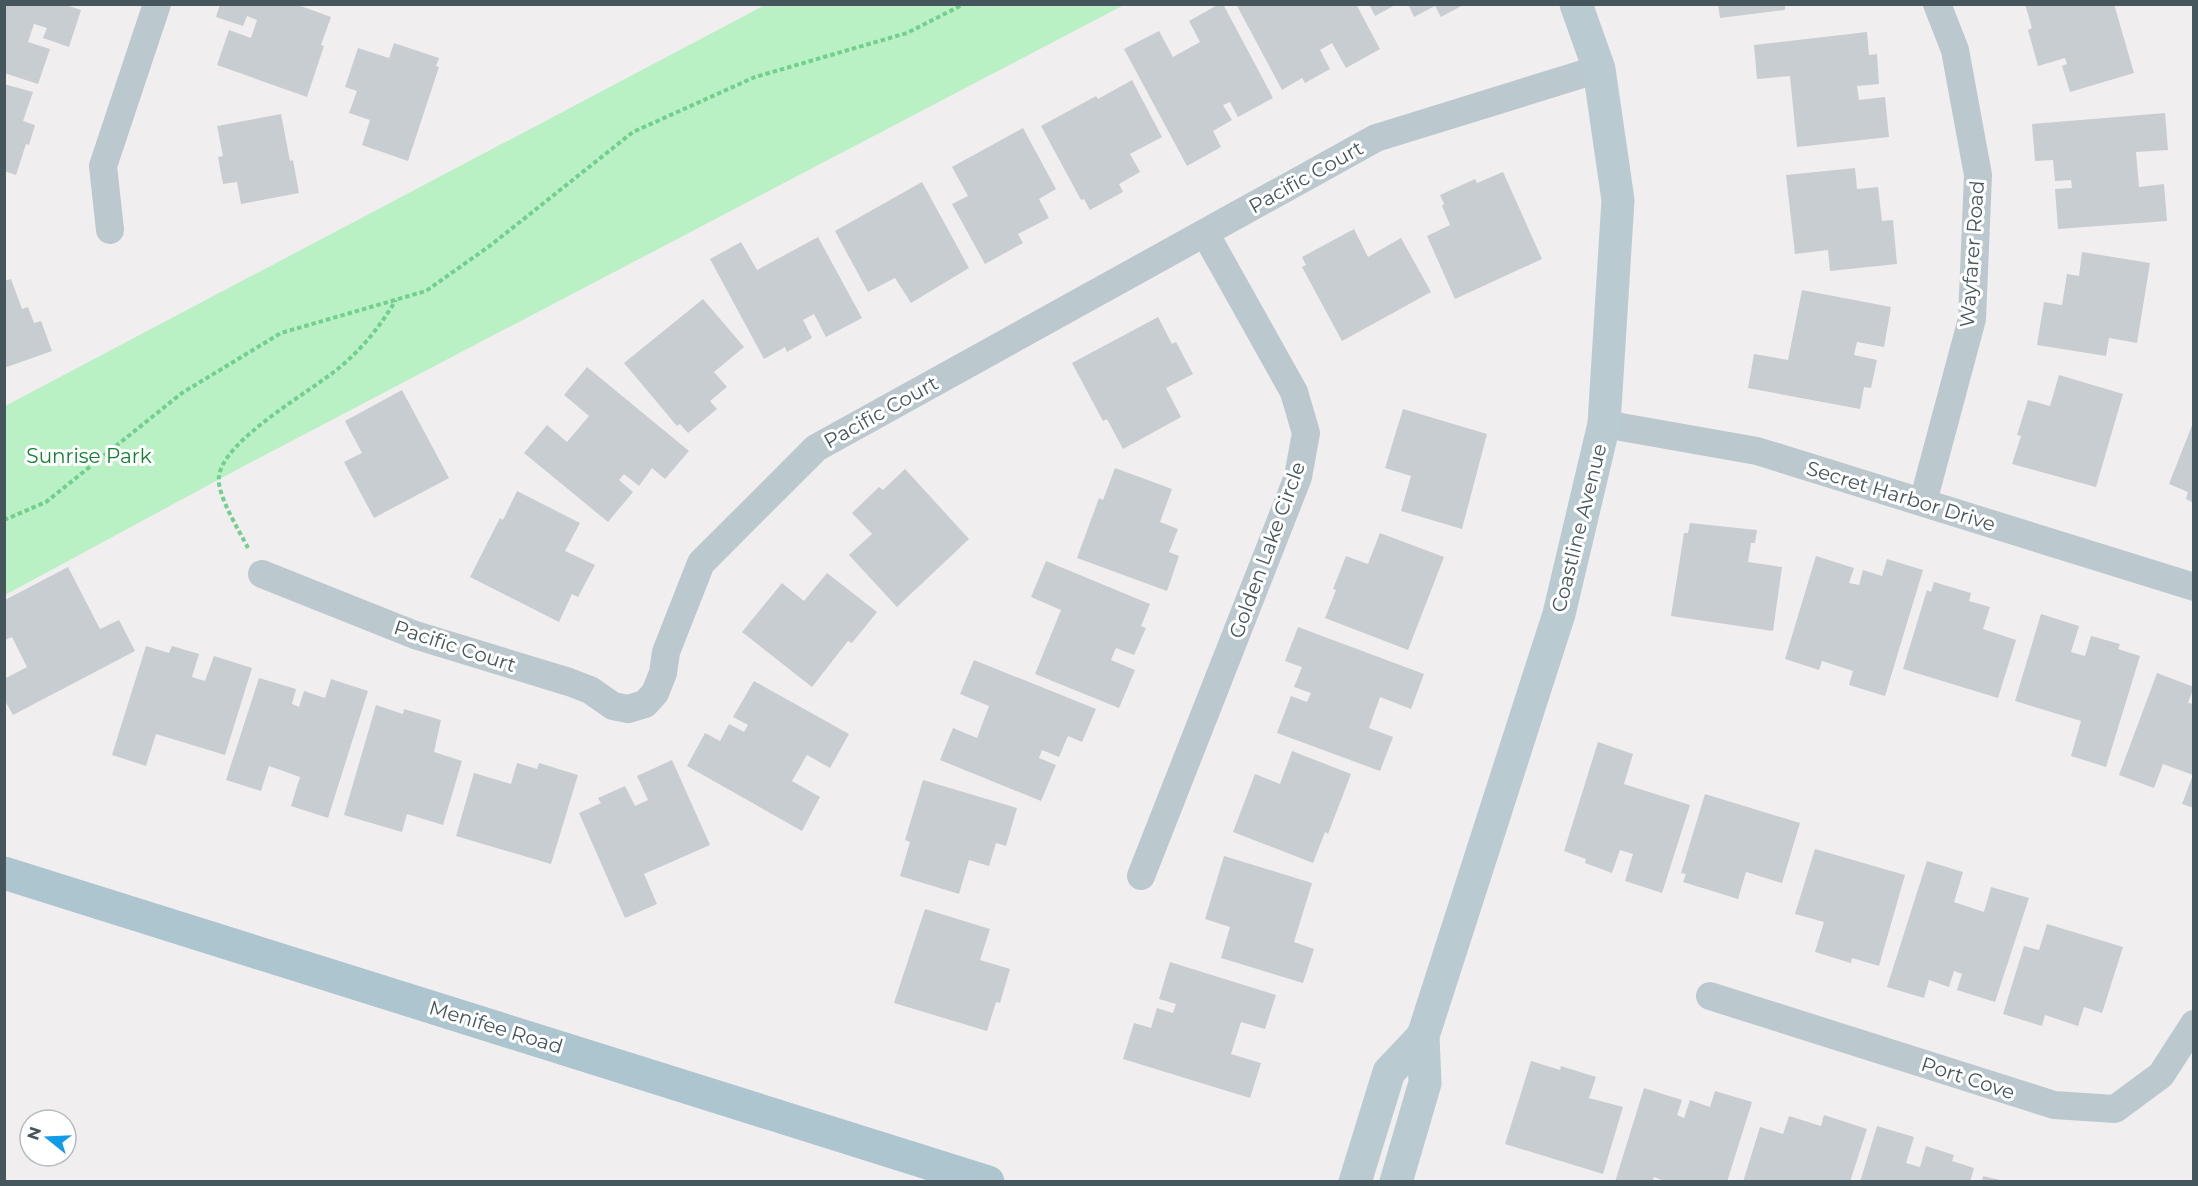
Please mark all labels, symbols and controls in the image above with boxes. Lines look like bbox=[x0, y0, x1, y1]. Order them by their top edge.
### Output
street label: Pacific Court bbox=[1245, 136, 1367, 218]
street label: Wayfarer Road bbox=[1955, 180, 1989, 328]
street label: Pacific Court bbox=[820, 371, 942, 453]
street label: Coastline Avenue bbox=[1546, 441, 1612, 615]
park label: Sunrise Park bbox=[26, 444, 152, 468]
street label: Secret Harbor Drive bbox=[1804, 456, 1998, 536]
street label: Golden Lake Circle bbox=[1224, 458, 1310, 642]
street label: Pacific Court bbox=[391, 615, 519, 677]
street label: Menifee Road bbox=[426, 995, 566, 1059]
street label: Port Cove bbox=[1918, 1052, 2018, 1104]
north arrow bbox=[18, 1108, 78, 1168]
text: N bbox=[23, 1124, 45, 1143]

